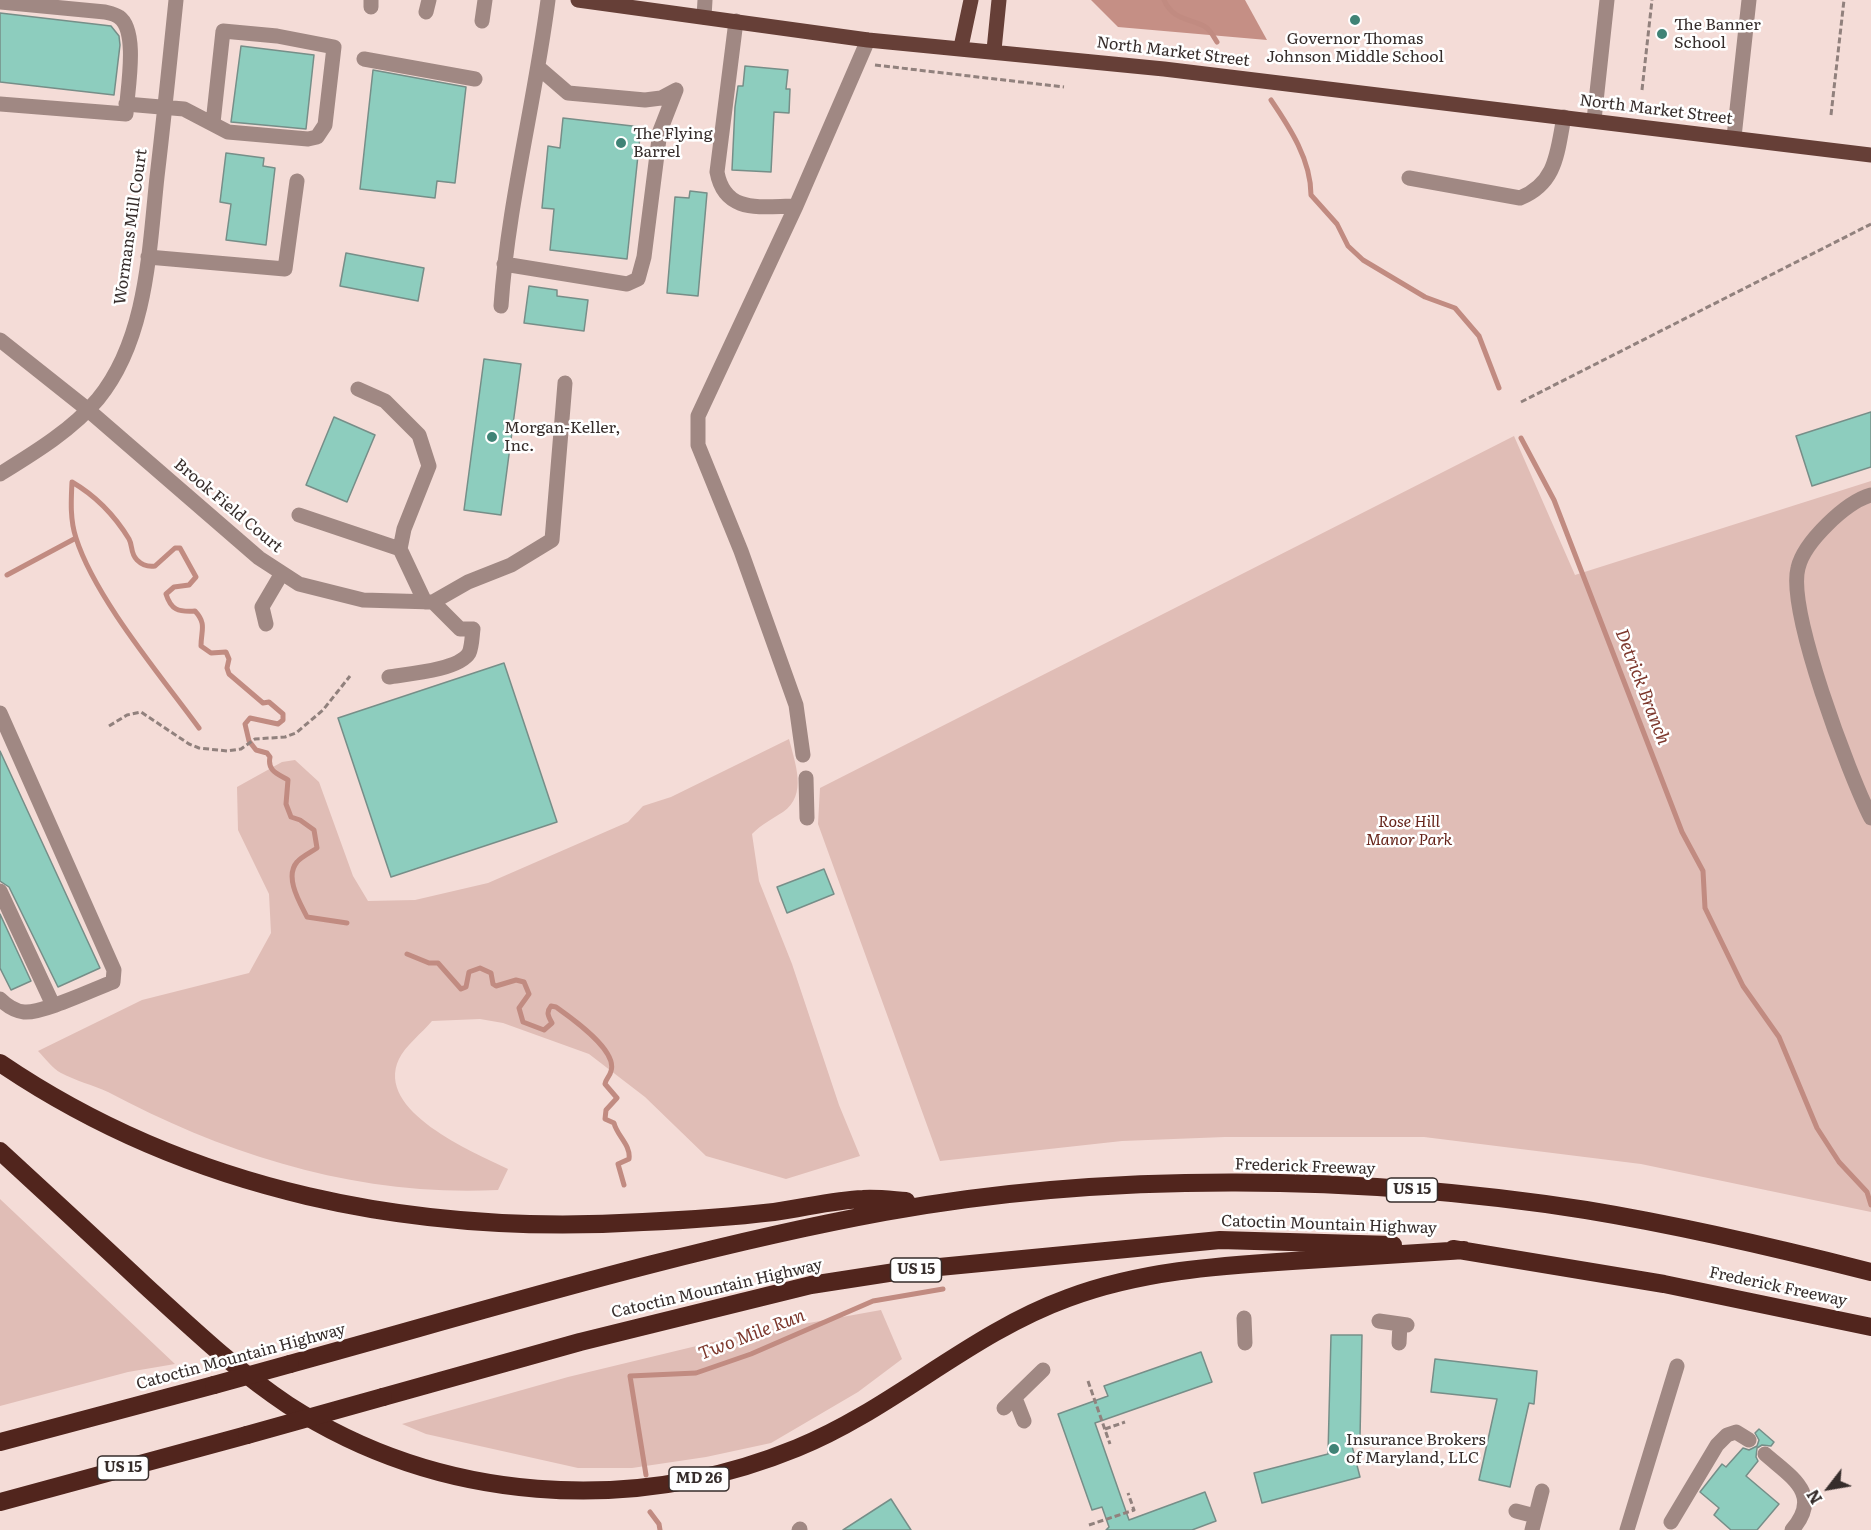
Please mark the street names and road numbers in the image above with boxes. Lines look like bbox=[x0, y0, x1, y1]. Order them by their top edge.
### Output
street label: North Market Street bbox=[1095, 33, 1251, 71]
street label: North Market Street bbox=[1578, 91, 1734, 129]
street label: Wormans Mill Court bbox=[111, 148, 151, 306]
street label: Brook Field Court bbox=[170, 455, 286, 557]
street label: Frederick Freeway bbox=[1234, 1155, 1376, 1179]
road number: US 15 bbox=[1386, 1178, 1438, 1202]
street label: Catoctin Mountain Highway bbox=[1221, 1212, 1437, 1238]
street label: Catoctin Mountain Highway bbox=[610, 1255, 824, 1323]
road number: US 15 bbox=[890, 1258, 942, 1282]
street label: Frederick Freeway bbox=[1707, 1263, 1849, 1311]
street label: Catoctin Mountain Highway bbox=[134, 1320, 348, 1394]
road number: US 15 bbox=[98, 1456, 148, 1480]
road number: MD 26 bbox=[669, 1467, 729, 1491]

